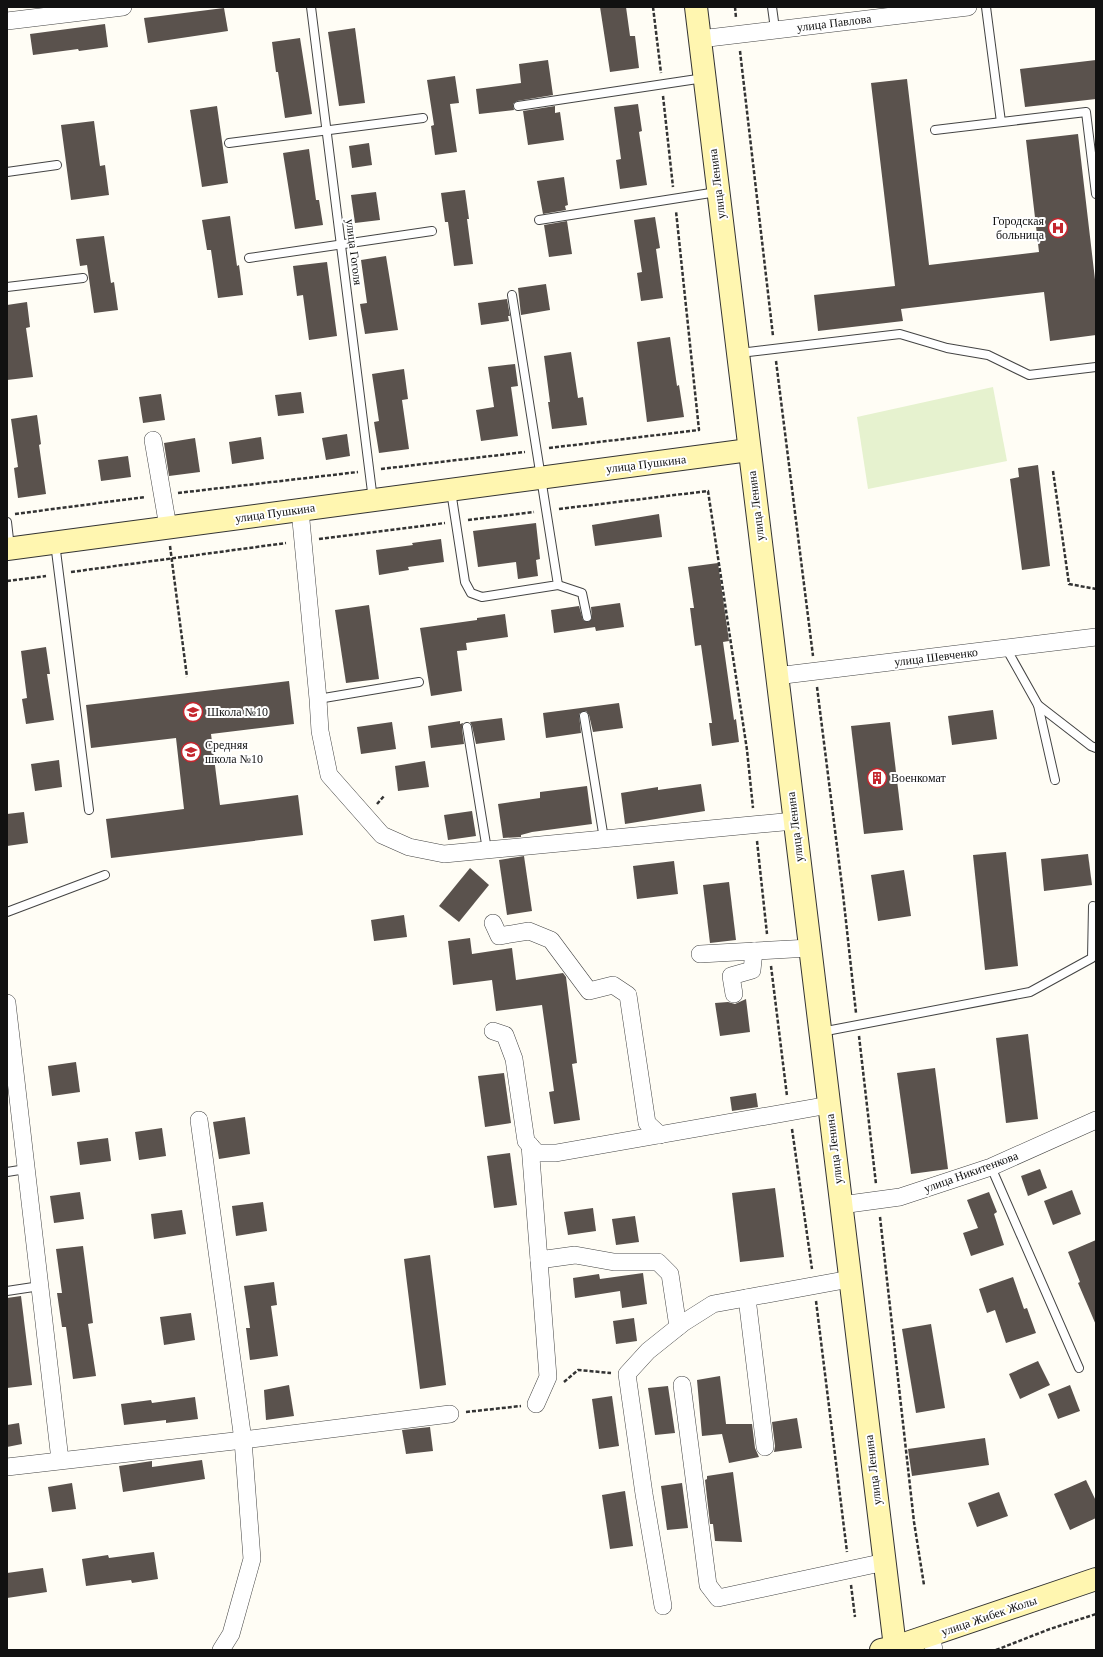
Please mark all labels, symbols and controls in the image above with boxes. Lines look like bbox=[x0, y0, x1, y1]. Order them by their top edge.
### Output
street label: улица Павлова bbox=[796, 11, 873, 35]
street label: улица Ленина bbox=[706, 147, 728, 220]
place label: Городская больница bbox=[993, 214, 1045, 242]
hospital icon: Городская больница bbox=[1047, 217, 1069, 239]
street label: улица Гоголя bbox=[343, 218, 365, 286]
street label: улица Пушкина bbox=[605, 452, 687, 476]
street label: улица Ленина bbox=[745, 469, 767, 542]
street label: улица Пушкина bbox=[234, 500, 317, 526]
street label: улица Шевченко bbox=[893, 645, 979, 669]
school or university icon: Школа №10 bbox=[182, 701, 204, 723]
place label: Школа №10 bbox=[207, 705, 268, 719]
place label: Средняя школа №10 bbox=[205, 738, 263, 766]
school or university icon: Средняя школа №10 bbox=[180, 741, 202, 763]
building icon: Военкомат bbox=[866, 767, 888, 789]
place label: Военкомат bbox=[891, 771, 946, 785]
street label: улица Ленина bbox=[784, 790, 806, 863]
street label: улица Ленина bbox=[823, 1112, 845, 1185]
street label: улица Никитенкова bbox=[922, 1148, 1021, 1196]
street label: улица Ленина bbox=[862, 1433, 884, 1506]
street label: улица Жибек Жолы bbox=[939, 1593, 1039, 1639]

